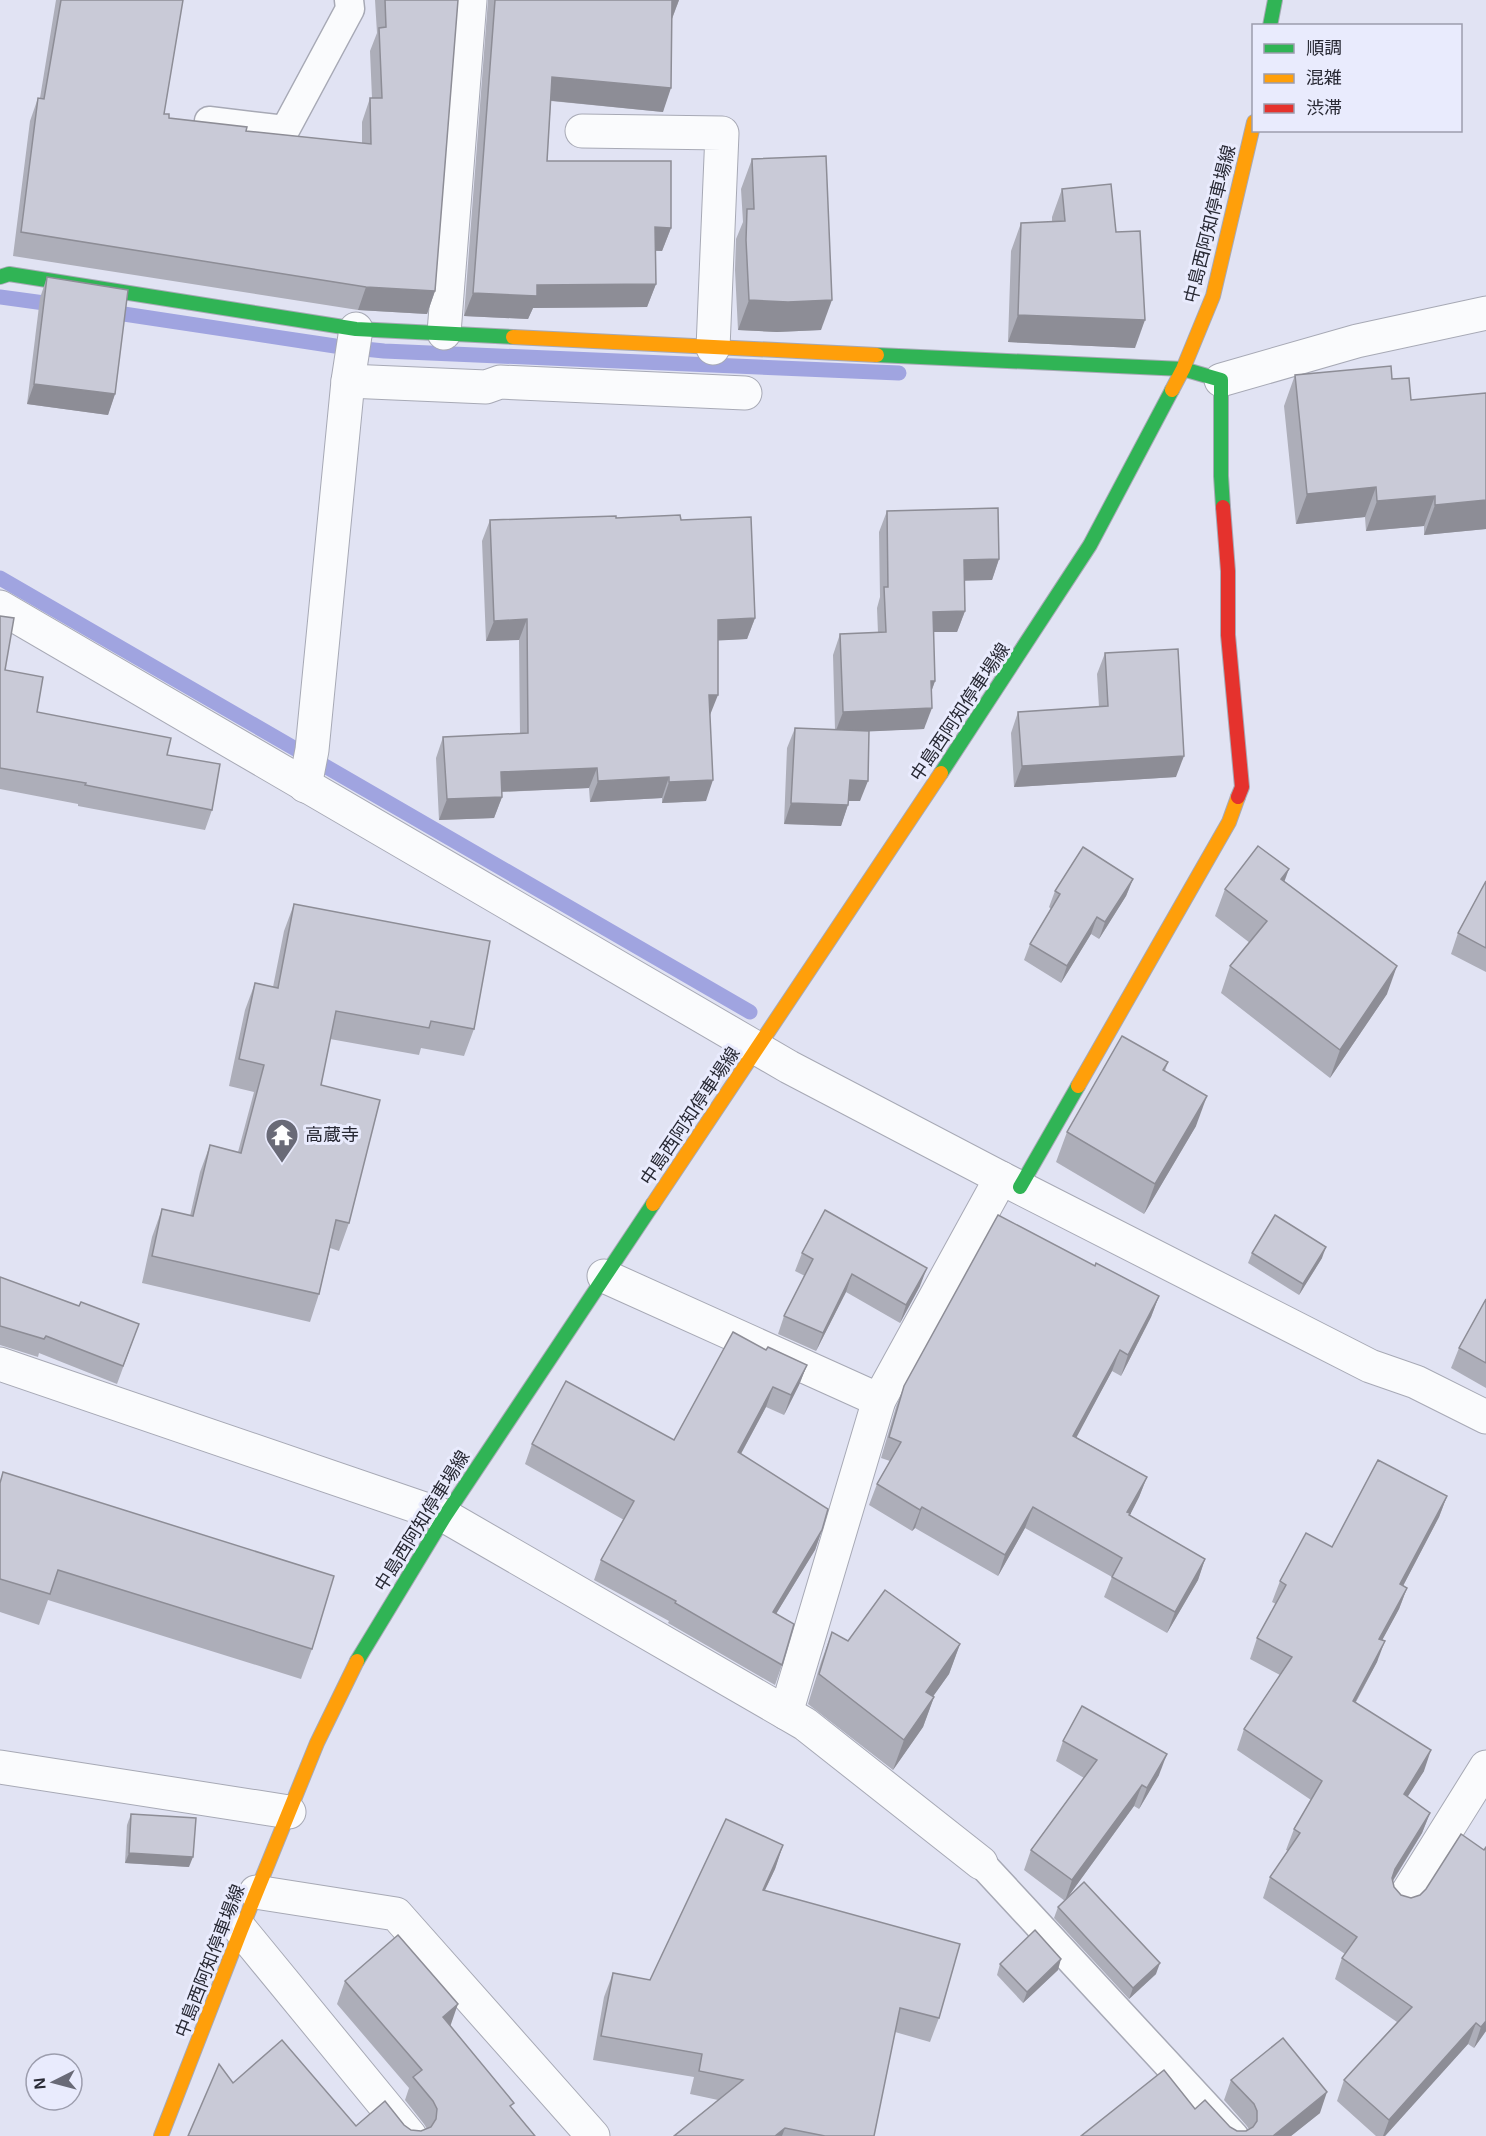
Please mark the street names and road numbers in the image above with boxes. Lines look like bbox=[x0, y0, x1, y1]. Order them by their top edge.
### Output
street label: 中島西阿知停車場線 bbox=[1181, 143, 1239, 305]
street label: 中島西阿知停車場線 bbox=[906, 639, 1014, 785]
street label: 中島西阿知停車場線 bbox=[636, 1043, 744, 1189]
street label: 中島西阿知停車場線 bbox=[371, 1447, 473, 1595]
street label: 中島西阿知停車場線 bbox=[172, 1882, 248, 2040]

